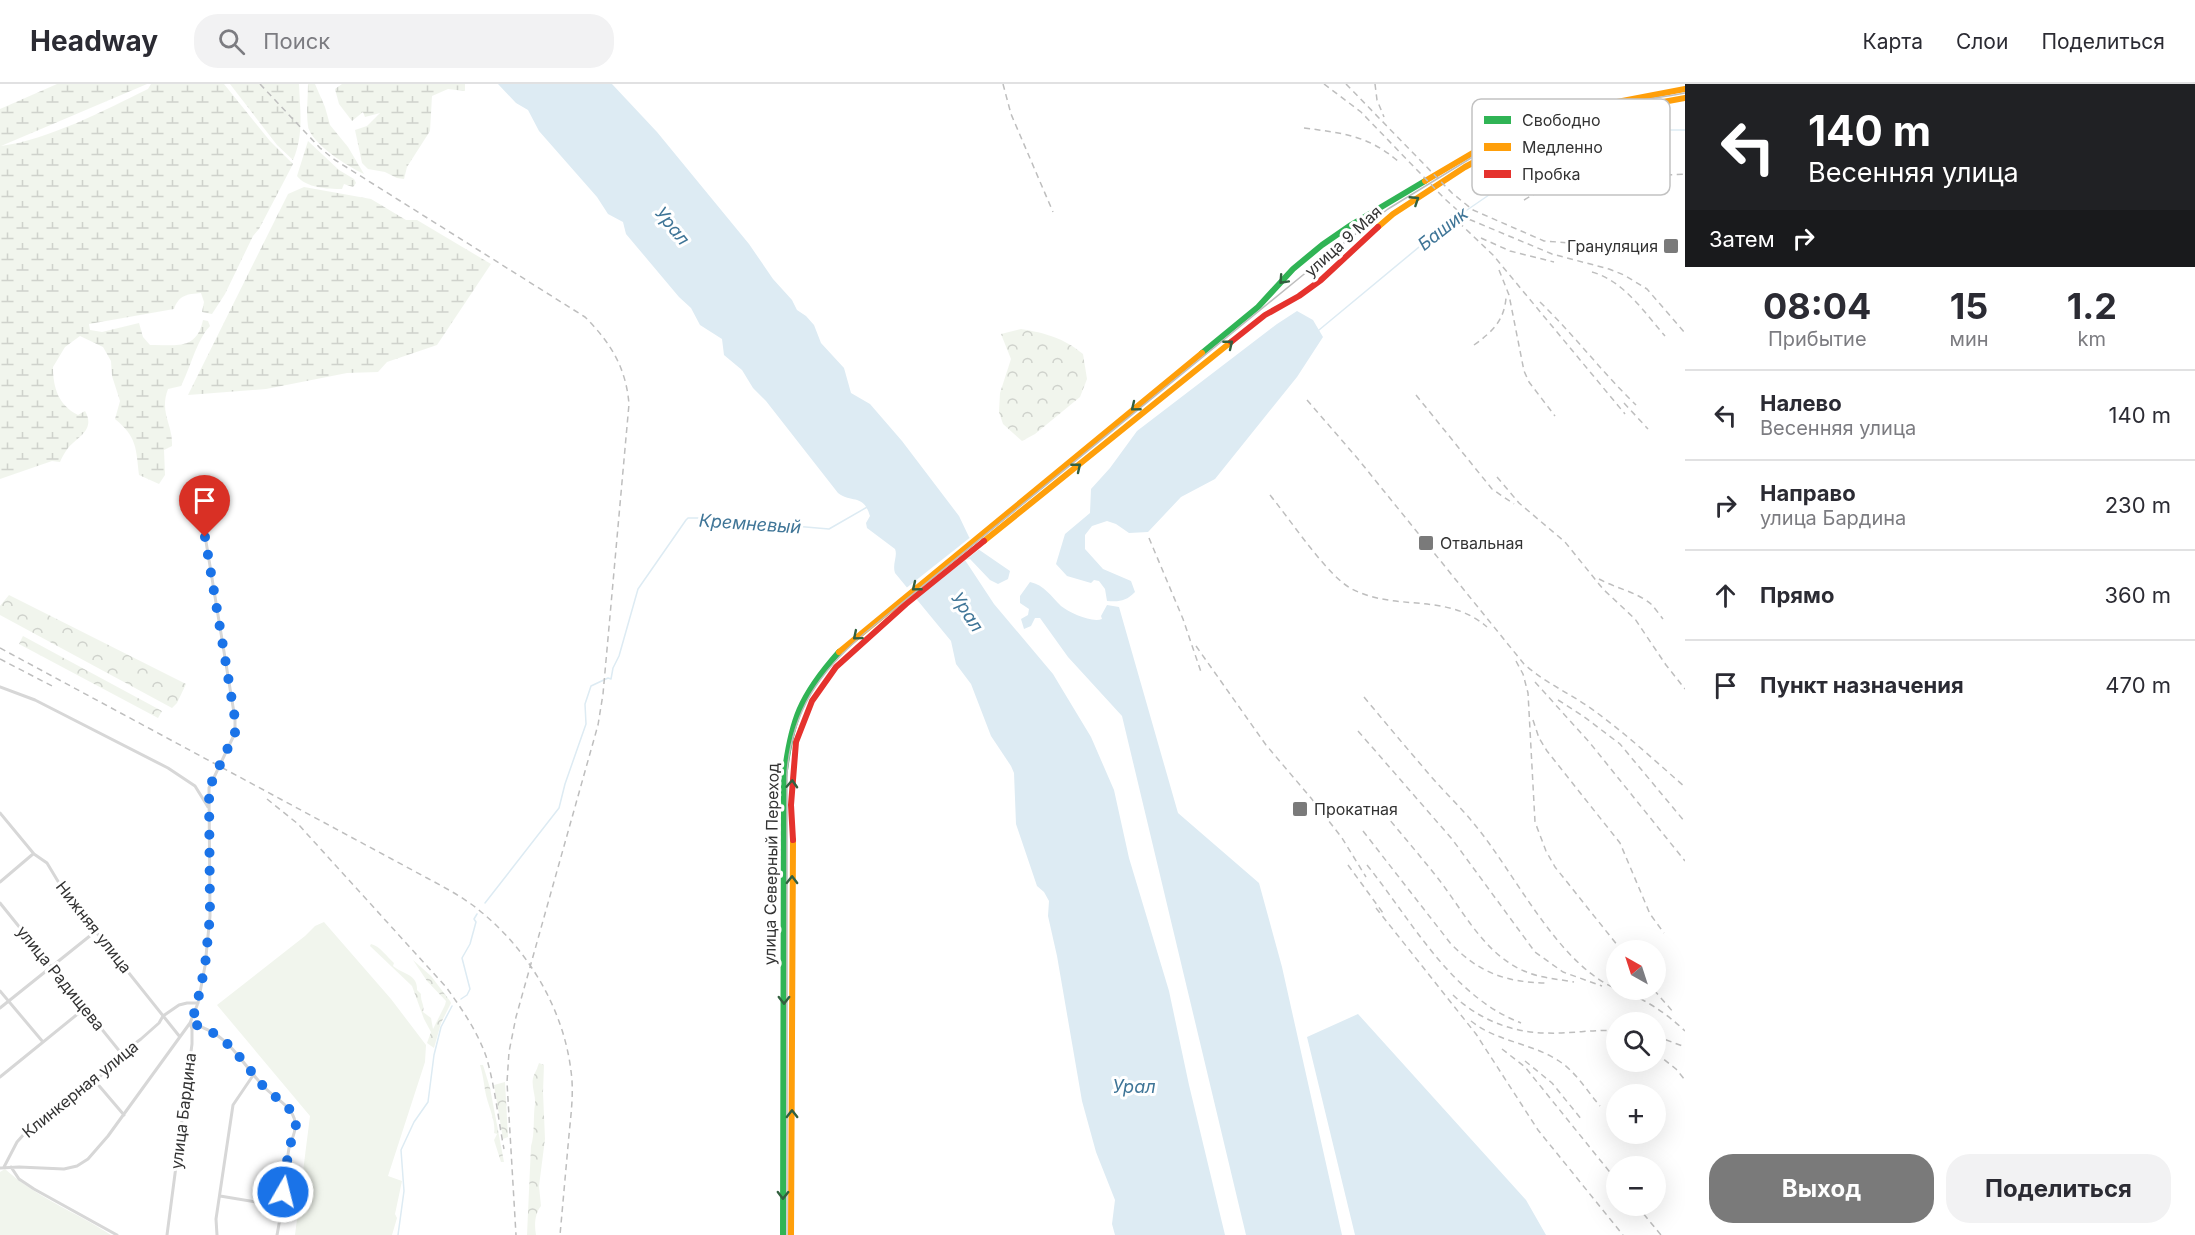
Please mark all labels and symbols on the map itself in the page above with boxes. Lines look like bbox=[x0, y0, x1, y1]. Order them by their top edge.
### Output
legend bbox=[1472, 99, 1670, 195]
text: Свободно bbox=[1522, 110, 1601, 130]
text: Медленно bbox=[1522, 137, 1603, 157]
text: Пробка bbox=[1522, 164, 1580, 184]
one-way arrow bbox=[1409, 195, 1419, 207]
street label: улица 9 Мая bbox=[1300, 201, 1386, 281]
water label: Урал bbox=[651, 202, 694, 249]
water label: Башик bbox=[1413, 202, 1473, 255]
place label: Грануляция bbox=[1567, 236, 1658, 256]
marker: Грануляция bbox=[1662, 237, 1680, 255]
one-way arrow bbox=[1279, 274, 1290, 284]
one-way arrow bbox=[1222, 341, 1233, 352]
one-way arrow bbox=[1131, 400, 1142, 411]
one-way arrow bbox=[1070, 463, 1081, 474]
pin bbox=[179, 475, 230, 537]
water label: Кремневый bbox=[698, 509, 802, 538]
place label: Отвальная bbox=[1440, 533, 1523, 553]
marker: Отвальная bbox=[1417, 534, 1435, 552]
one-way arrow bbox=[912, 579, 923, 590]
water label: Урал bbox=[947, 588, 988, 636]
one-way arrow bbox=[853, 629, 864, 640]
street label: улица Северный Переход bbox=[759, 763, 783, 965]
one-way arrow bbox=[786, 779, 799, 788]
place label: Прокатная bbox=[1314, 799, 1398, 819]
marker: Прокатная bbox=[1291, 800, 1309, 818]
one-way arrow bbox=[786, 876, 798, 885]
street label: Нижняя улица bbox=[52, 877, 136, 977]
street label: улица Радищева bbox=[13, 921, 109, 1035]
north arrow bbox=[1606, 940, 1666, 1000]
one-way arrow bbox=[778, 995, 790, 1004]
street label: Клинкерная улица bbox=[18, 1036, 142, 1142]
street label: улица Бардина bbox=[166, 1052, 200, 1170]
water label: Урал bbox=[1112, 1076, 1156, 1097]
one-way arrow bbox=[786, 1109, 798, 1118]
position arrow bbox=[251, 1160, 315, 1224]
one-way arrow bbox=[777, 1190, 790, 1199]

